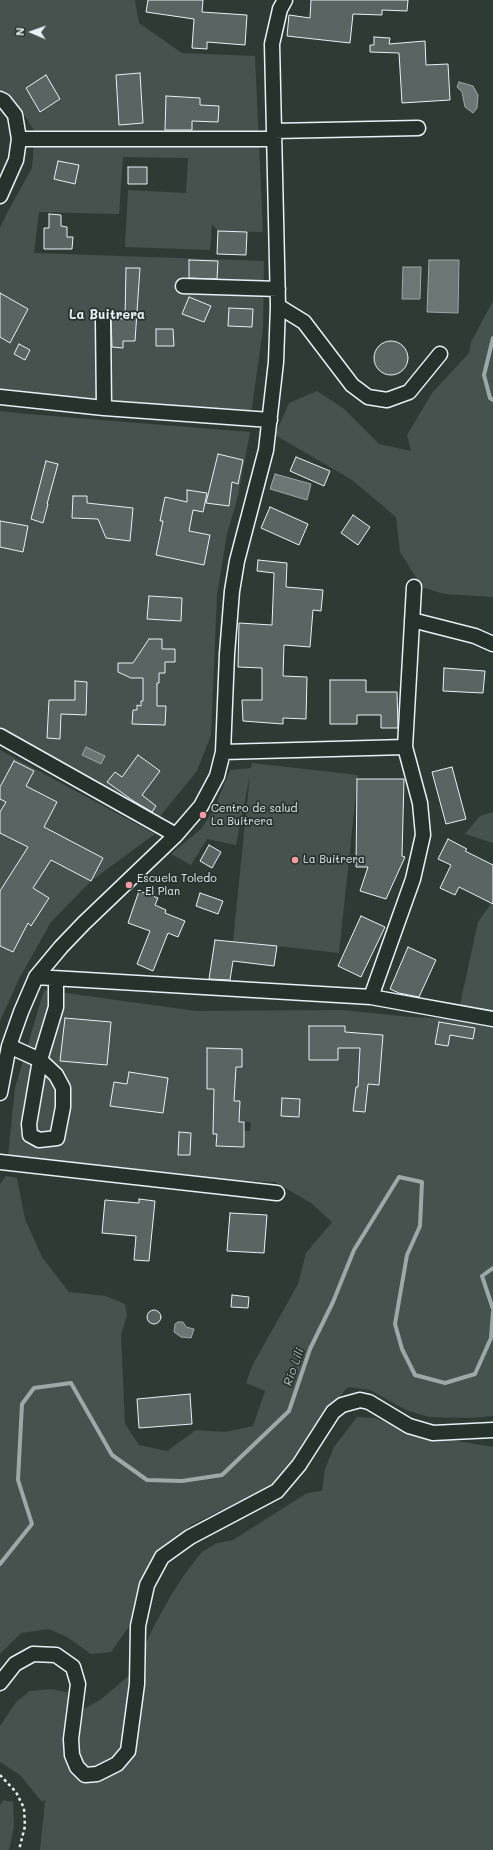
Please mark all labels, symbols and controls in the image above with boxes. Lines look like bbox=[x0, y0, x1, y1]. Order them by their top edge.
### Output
north arrow bbox=[12, 12, 52, 52]
text: N bbox=[12, 27, 27, 36]
district label: La Buitrera bbox=[69, 307, 145, 323]
place label: Centro de salud La Buitrera bbox=[211, 802, 297, 828]
marker: Centro de salud La Buitrera bbox=[198, 810, 208, 820]
place label: La Buitrera bbox=[303, 853, 365, 867]
marker: La Buitrera bbox=[290, 855, 300, 865]
place label: Escuela Toledo - El Plan bbox=[137, 872, 217, 898]
marker: Escuela Toledo - El Plan bbox=[124, 880, 134, 890]
water label: Río Lili bbox=[281, 1346, 307, 1388]

